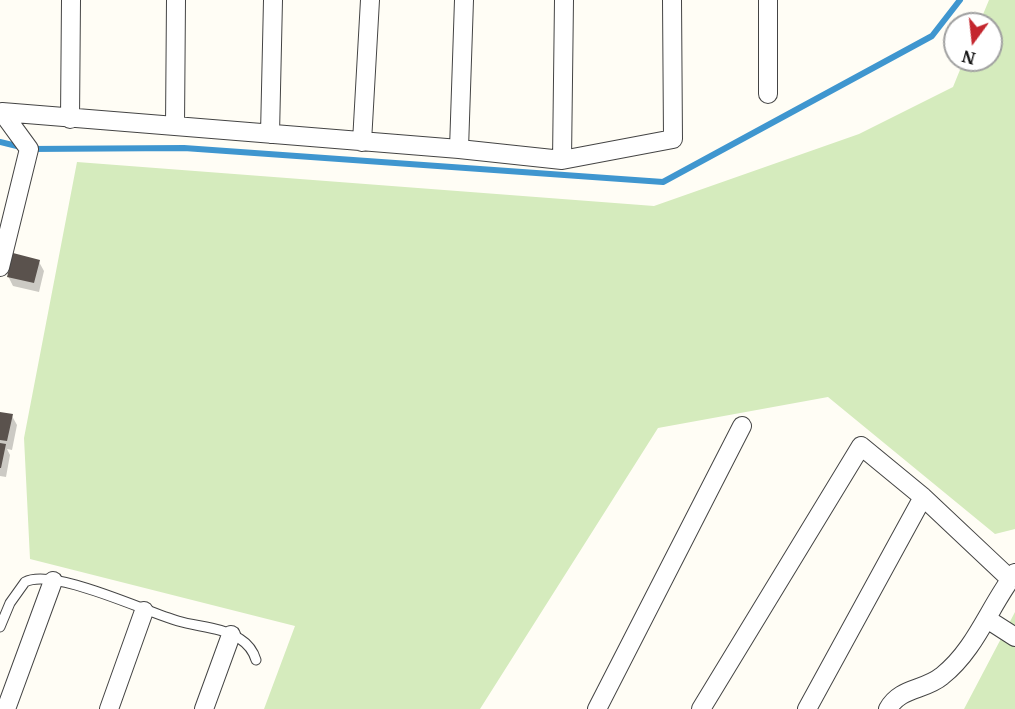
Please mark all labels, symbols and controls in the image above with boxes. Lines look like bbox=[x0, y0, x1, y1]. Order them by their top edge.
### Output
north arrow bbox=[943, 12, 1003, 72]
text: N bbox=[960, 46, 978, 69]

